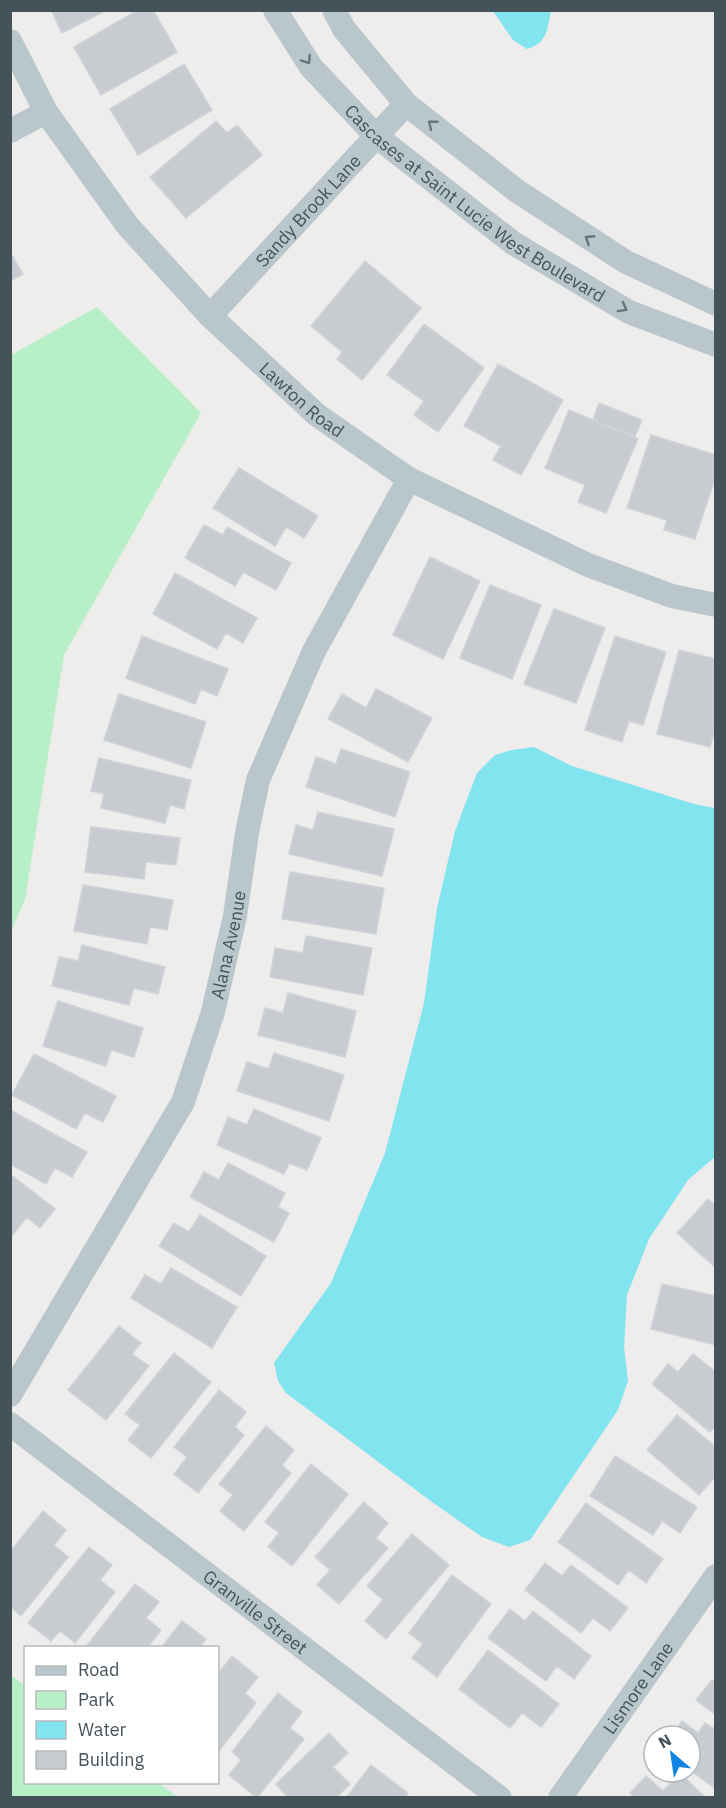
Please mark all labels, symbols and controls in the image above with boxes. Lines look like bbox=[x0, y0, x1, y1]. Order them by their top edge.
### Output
one-way arrow bbox=[299, 53, 310, 64]
street label: Cascases at Saint Lucie West Boulevard bbox=[340, 99, 610, 307]
one-way arrow bbox=[427, 121, 438, 132]
street label: Sandy Brook Lane bbox=[250, 149, 365, 271]
one-way arrow bbox=[585, 234, 595, 246]
one-way arrow bbox=[617, 301, 628, 312]
street label: Lawton Road bbox=[255, 356, 349, 442]
street label: Alana Avenue bbox=[205, 889, 250, 1001]
street label: Granville Street bbox=[199, 1564, 312, 1659]
street label: Lismore Lane bbox=[597, 1637, 678, 1738]
legend bbox=[24, 1646, 219, 1784]
text: Road bbox=[78, 1658, 119, 1681]
text: Park bbox=[78, 1688, 115, 1711]
text: Water bbox=[78, 1718, 127, 1741]
north arrow bbox=[642, 1724, 702, 1784]
text: N bbox=[655, 1729, 675, 1752]
text: Building bbox=[78, 1748, 145, 1771]

